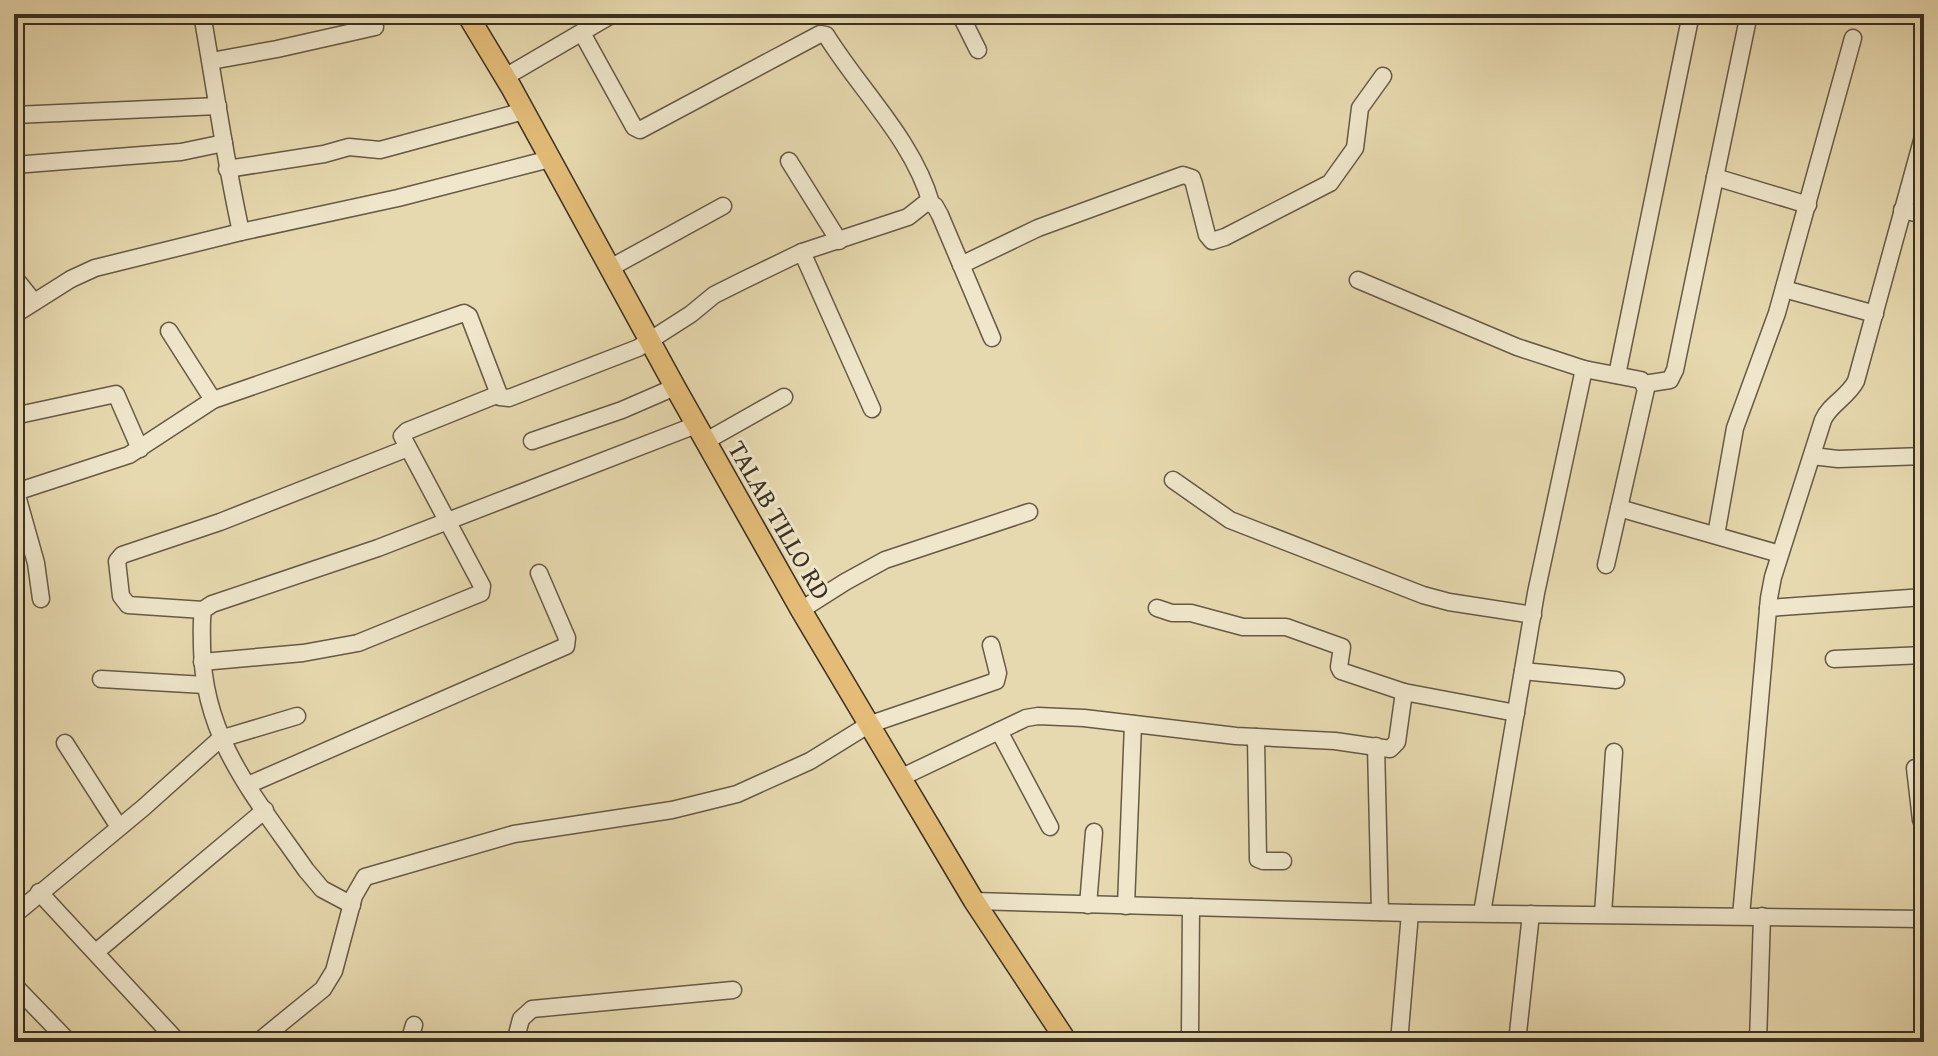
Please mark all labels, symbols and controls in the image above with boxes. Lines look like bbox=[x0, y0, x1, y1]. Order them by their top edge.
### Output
street label: TALAB TILLO RD bbox=[719, 433, 841, 607]

